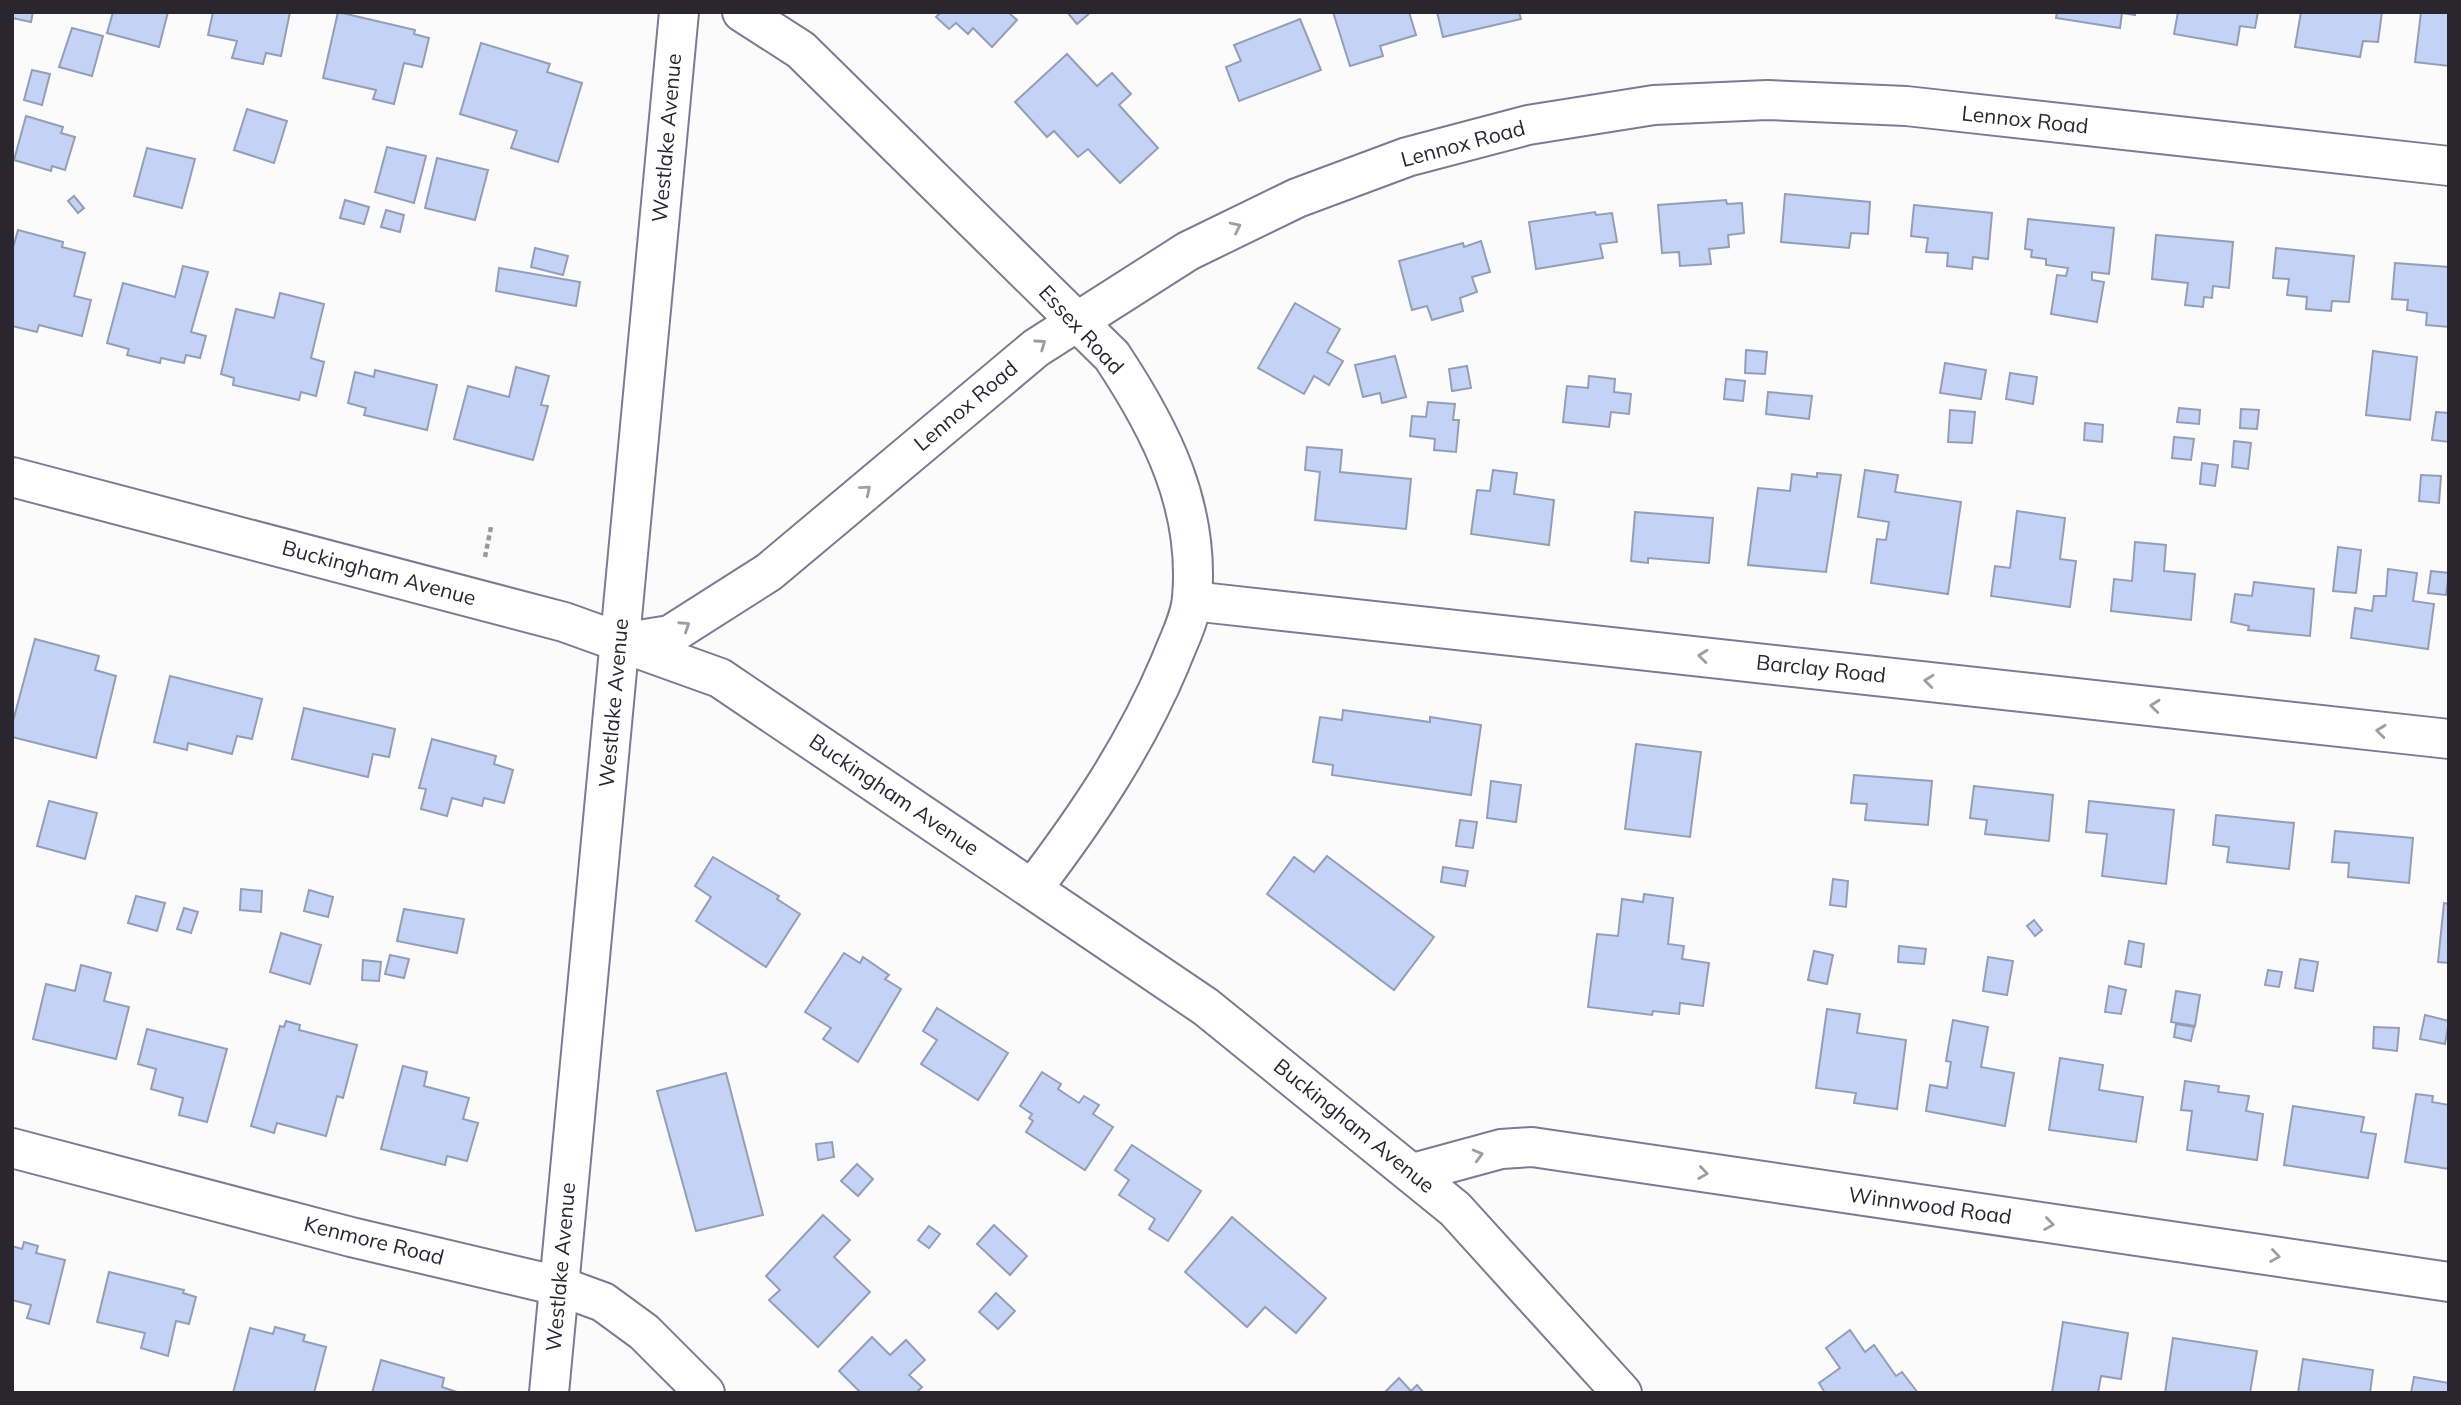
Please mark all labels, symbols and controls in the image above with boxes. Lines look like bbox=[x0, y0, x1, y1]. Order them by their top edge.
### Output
street label: Westlake Avenue bbox=[646, 52, 686, 223]
street label: Lennox Road bbox=[1960, 99, 2090, 139]
street label: Lennox Road bbox=[1398, 114, 1528, 172]
one-way arrow bbox=[1229, 222, 1241, 236]
street label: Essex Road bbox=[1034, 279, 1130, 379]
one-way arrow bbox=[1034, 340, 1047, 353]
street label: Lennox Road bbox=[908, 354, 1022, 456]
one-way arrow bbox=[858, 486, 871, 498]
street label: Buckingham Avenue bbox=[280, 534, 479, 610]
street label: Westlake Avenue bbox=[593, 617, 633, 788]
one-way arrow bbox=[677, 621, 690, 634]
street label: Barclay Road bbox=[1755, 648, 1887, 688]
one-way arrow bbox=[1697, 649, 1708, 664]
one-way arrow bbox=[1923, 674, 1934, 689]
one-way arrow bbox=[2149, 699, 2161, 714]
one-way arrow bbox=[2375, 724, 2387, 739]
street label: Buckingham Avenue bbox=[805, 728, 985, 861]
street label: Buckingham Avenue bbox=[1269, 1052, 1440, 1198]
one-way arrow bbox=[1472, 1149, 1484, 1163]
one-way arrow bbox=[1697, 1165, 1709, 1180]
street label: Westlake Avenue bbox=[540, 1181, 580, 1352]
street label: Winnwood Road bbox=[1847, 1181, 2013, 1229]
street label: Kenmore Road bbox=[302, 1210, 447, 1270]
one-way arrow bbox=[2044, 1216, 2055, 1231]
one-way arrow bbox=[2269, 1249, 2281, 1264]

